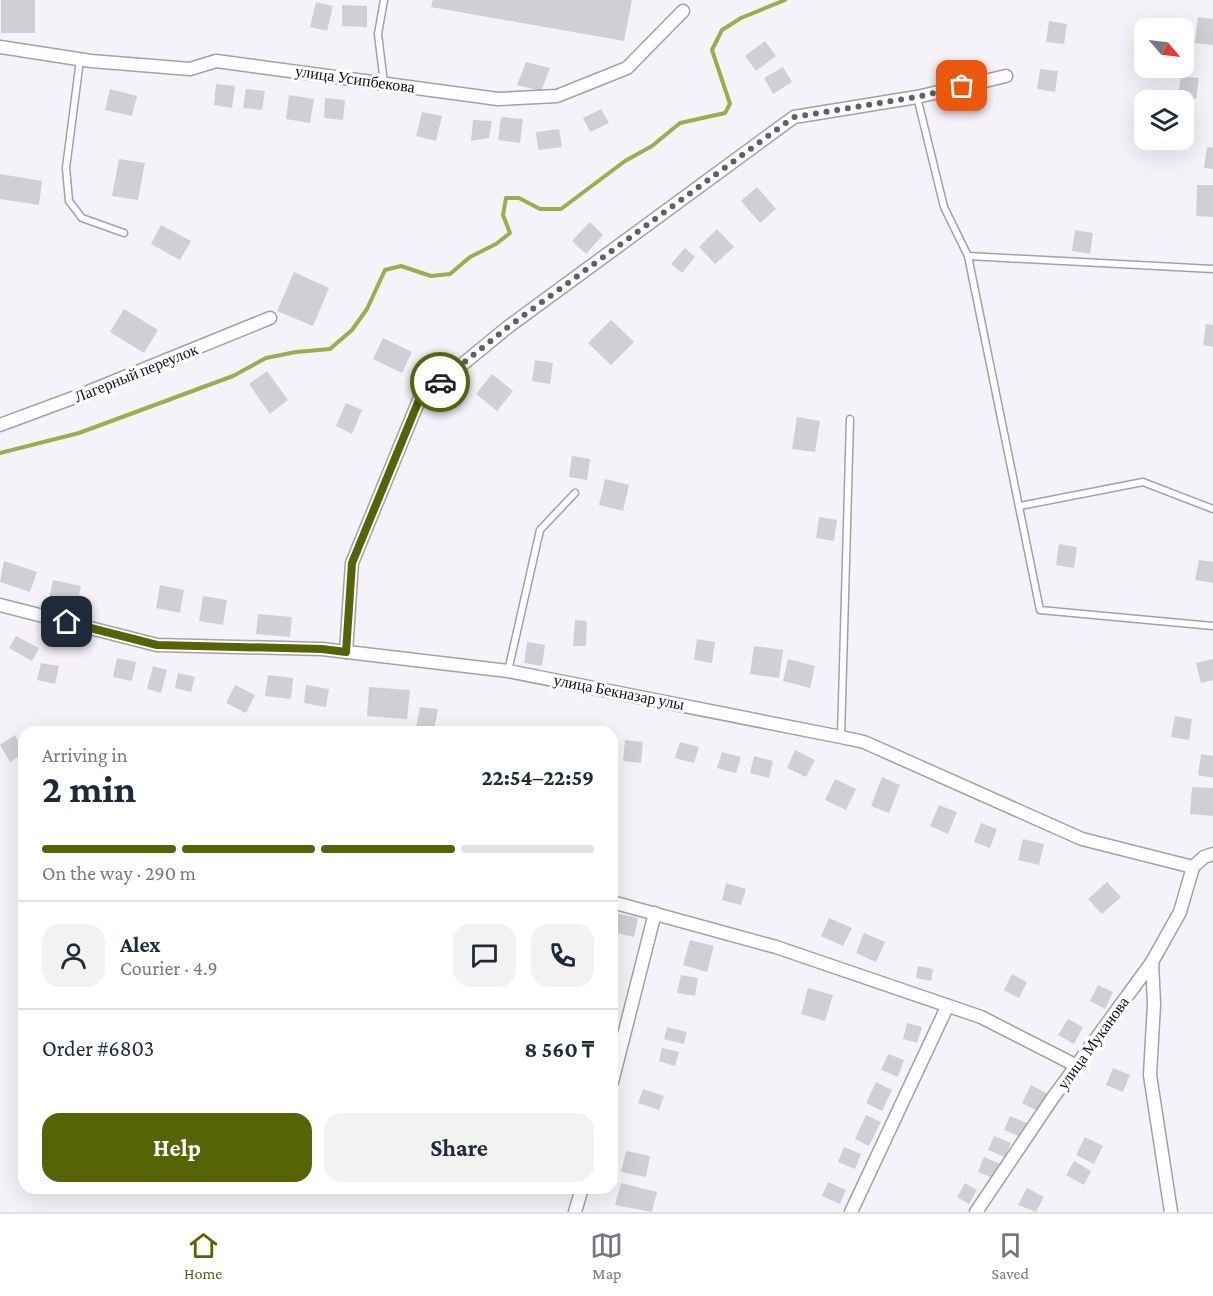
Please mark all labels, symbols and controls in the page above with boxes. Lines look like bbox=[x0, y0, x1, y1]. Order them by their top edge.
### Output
north arrow bbox=[1134, 18, 1194, 78]
map controls bbox=[1134, 18, 1194, 150]
pin bbox=[936, 60, 987, 111]
street label: улица Усипбекова bbox=[294, 62, 416, 97]
icon: bag bbox=[945, 69, 978, 102]
button: layers bbox=[1134, 90, 1194, 150]
street label: Лагерный переулок bbox=[72, 340, 201, 406]
courier bbox=[410, 352, 470, 412]
icon: car bbox=[424, 366, 457, 399]
pin bbox=[41, 596, 92, 647]
icon: home bbox=[50, 605, 83, 638]
street label: улица Бекназар улы bbox=[552, 671, 686, 714]
text: Arriving in bbox=[42, 744, 127, 766]
text: 22:54–22:59 bbox=[482, 765, 594, 790]
text: 2 min bbox=[42, 767, 136, 810]
text: On the way · 290 m bbox=[42, 862, 196, 884]
button: person bbox=[42, 924, 105, 987]
button: chat bbox=[453, 924, 516, 987]
button: phone bbox=[531, 924, 594, 987]
text: Alex bbox=[120, 932, 161, 957]
text: Courier · 4.9 bbox=[120, 957, 218, 979]
street label: улица Муканова bbox=[1054, 994, 1133, 1093]
text: Order #6803 bbox=[42, 1036, 154, 1061]
text: 8 560 ₸ bbox=[525, 1037, 594, 1062]
button: Help bbox=[42, 1113, 312, 1182]
button: Share bbox=[324, 1113, 594, 1182]
tab: Home bbox=[184, 1229, 222, 1282]
tab: Map bbox=[590, 1229, 623, 1282]
tab: Saved bbox=[991, 1229, 1029, 1282]

